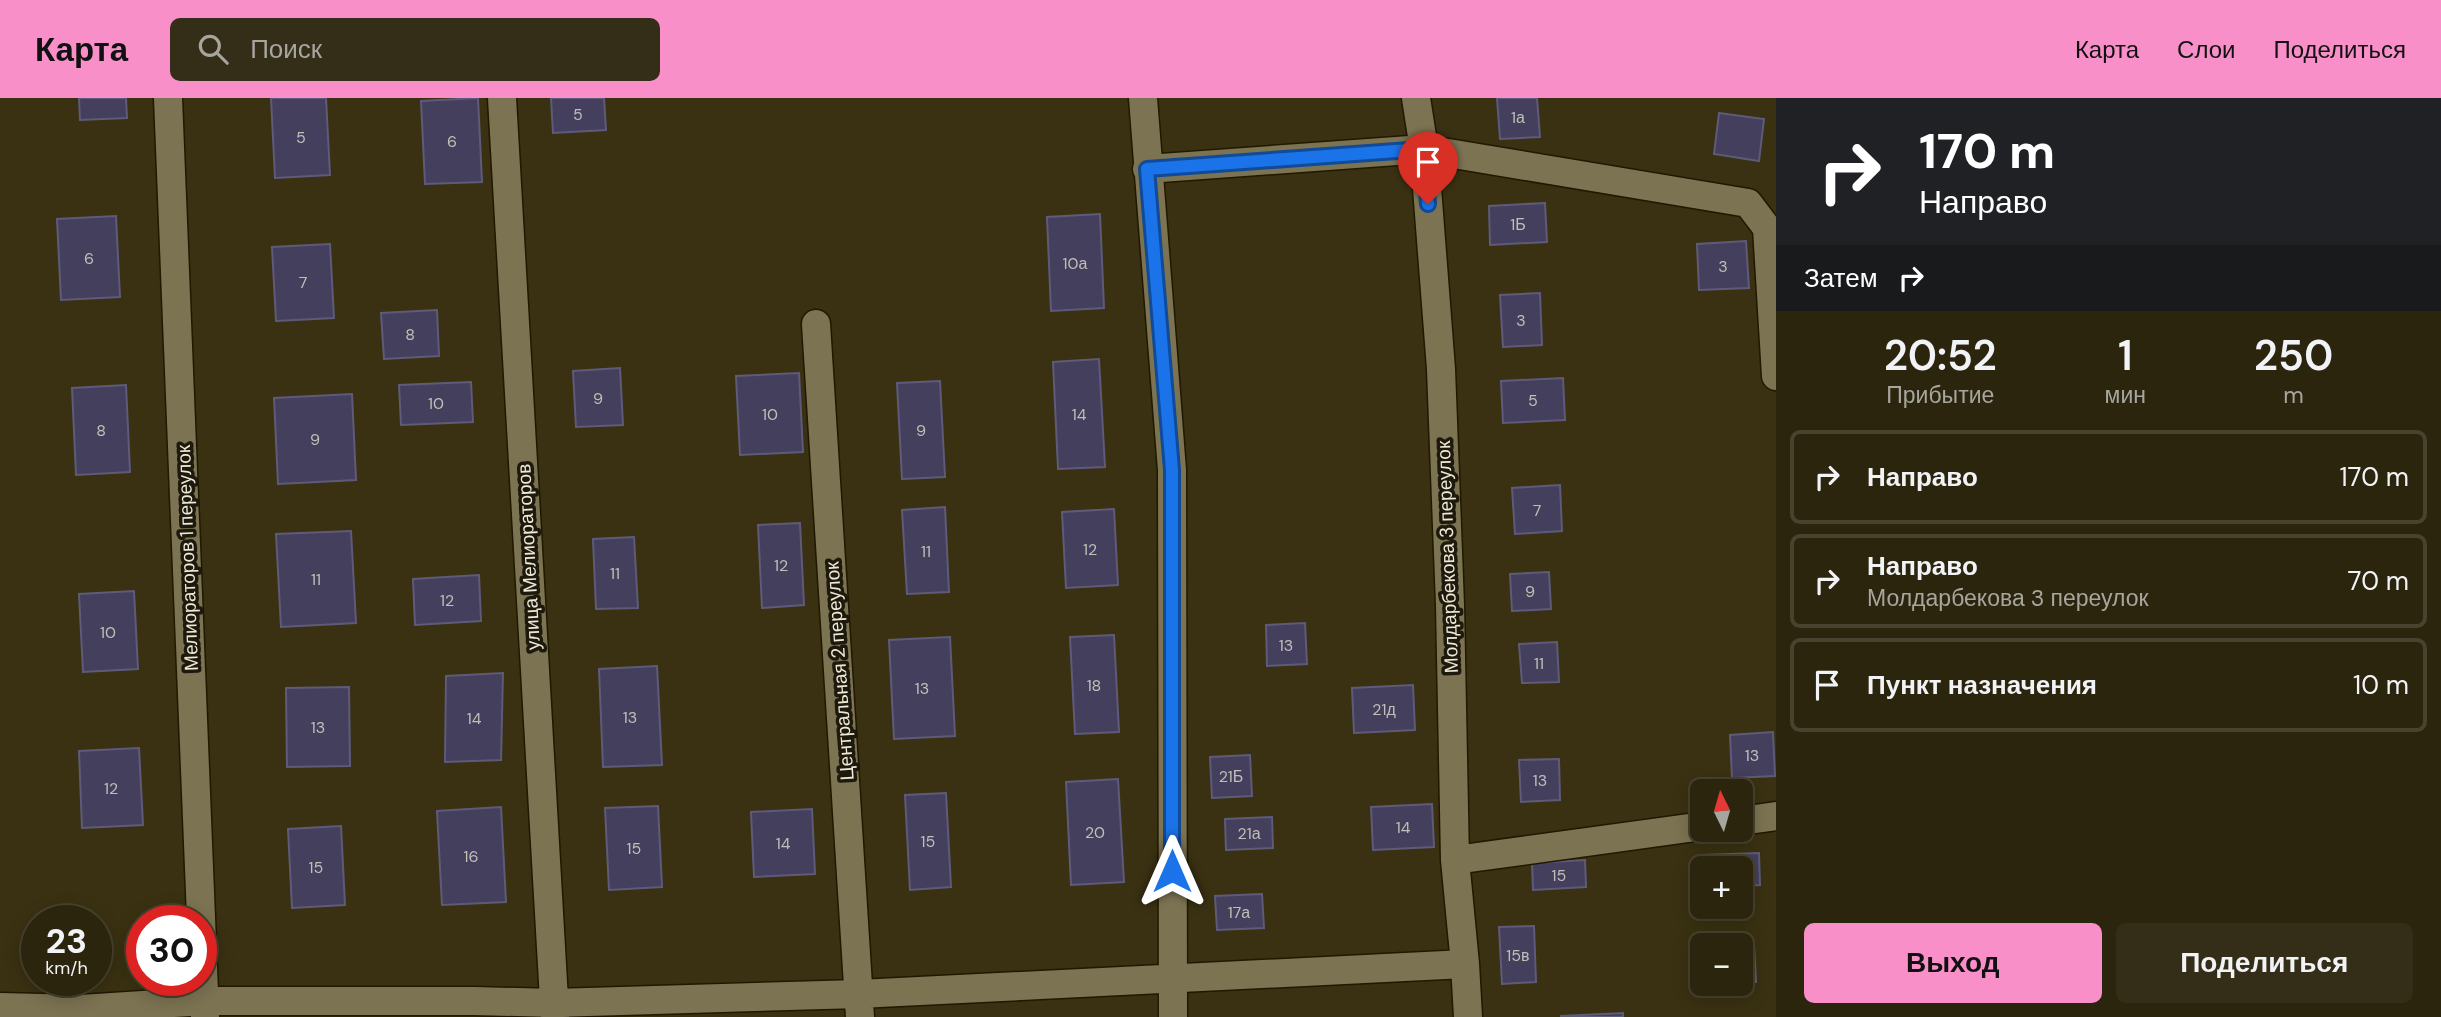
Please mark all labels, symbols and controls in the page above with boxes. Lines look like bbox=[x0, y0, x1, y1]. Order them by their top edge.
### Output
search box bbox=[170, 18, 660, 81]
text: Карта bbox=[35, 28, 128, 71]
icon: search bbox=[194, 30, 232, 68]
text: Поиск bbox=[250, 32, 322, 66]
text: Карта bbox=[2075, 34, 2139, 65]
text: Слои bbox=[2177, 34, 2235, 65]
text: Поделиться bbox=[2273, 34, 2406, 65]
house number: 5 bbox=[573, 104, 583, 125]
house number: 1а bbox=[1511, 107, 1525, 128]
text: 170 m bbox=[1919, 119, 2055, 183]
icon: right bbox=[1804, 126, 1895, 217]
house number: 5 bbox=[296, 127, 306, 148]
house number: 6 bbox=[447, 131, 457, 152]
pin bbox=[1398, 132, 1458, 204]
icon: arrive bbox=[1409, 143, 1447, 181]
text: Направо bbox=[1919, 181, 2047, 223]
house number: 1Б bbox=[1510, 214, 1526, 235]
house number: 6 bbox=[84, 248, 94, 269]
house number: 10а bbox=[1063, 253, 1088, 274]
house number: 3 bbox=[1718, 256, 1728, 277]
icon: right bbox=[1892, 259, 1930, 297]
text: Затем bbox=[1804, 261, 1878, 295]
house number: 7 bbox=[299, 272, 307, 293]
house number: 3 bbox=[1516, 310, 1526, 331]
house number: 8 bbox=[405, 324, 415, 345]
text: 20:52 bbox=[1884, 328, 1997, 383]
text: 1 bbox=[2118, 328, 2133, 383]
text: 250 bbox=[2254, 328, 2333, 383]
text: Прибытие bbox=[1886, 380, 1994, 410]
text: мин bbox=[2105, 380, 2146, 410]
text: m bbox=[2283, 380, 2304, 410]
house number: 9 bbox=[593, 388, 603, 409]
house number: 5 bbox=[1528, 390, 1538, 411]
house number: 10 bbox=[428, 393, 444, 414]
house number: 10 bbox=[762, 404, 778, 425]
house number: 14 bbox=[1072, 404, 1087, 425]
house number: 8 bbox=[96, 420, 106, 441]
house number: 9 bbox=[916, 420, 926, 441]
house number: 9 bbox=[310, 429, 320, 450]
street label: Молдарбекова 3 переулок bbox=[1431, 440, 1464, 674]
street label: Мелиораторов 1 переулок bbox=[171, 444, 204, 672]
icon: right bbox=[1808, 458, 1846, 496]
text: Направо bbox=[1867, 460, 1978, 494]
text: 170 m bbox=[2340, 460, 2409, 494]
street label: улица Мелиораторов bbox=[511, 463, 546, 651]
house number: 7 bbox=[1533, 500, 1541, 521]
house number: 12 bbox=[1083, 539, 1097, 560]
house number: 11 bbox=[921, 541, 931, 562]
text: Направо bbox=[1867, 549, 1978, 583]
house number: 12 bbox=[774, 555, 788, 576]
street label: Центральная 2 переулок bbox=[819, 560, 860, 781]
icon: right bbox=[1808, 562, 1846, 600]
house number: 11 bbox=[610, 563, 620, 584]
text: 70 m bbox=[2348, 564, 2409, 598]
house number: 11 bbox=[311, 569, 321, 590]
house number: 9 bbox=[1525, 581, 1535, 602]
text: Молдарбекова 3 переулок bbox=[1867, 583, 2149, 613]
house number: 12 bbox=[440, 590, 454, 611]
house number: 10 bbox=[100, 622, 116, 643]
house number: 13 bbox=[1279, 635, 1293, 656]
house number: 11 bbox=[1534, 653, 1544, 674]
icon: arrive bbox=[1808, 666, 1846, 704]
text: Пункт назначения bbox=[1867, 668, 2097, 702]
text: 10 m bbox=[2353, 668, 2409, 702]
house number: 18 bbox=[1087, 675, 1101, 696]
house number: 13 bbox=[915, 678, 929, 699]
house number: 21д bbox=[1372, 699, 1396, 720]
house number: 13 bbox=[623, 707, 637, 728]
house number: 14 bbox=[467, 708, 482, 729]
house number: 13 bbox=[311, 717, 325, 738]
house number: 13 bbox=[1745, 745, 1759, 766]
house number: 21Б bbox=[1219, 766, 1243, 787]
house number: 13 bbox=[1533, 770, 1547, 791]
house number: 12 bbox=[104, 778, 118, 799]
north arrow bbox=[1690, 779, 1754, 842]
map controls bbox=[1690, 779, 1753, 996]
house number: 14 bbox=[1396, 817, 1411, 838]
house number: 20 bbox=[1085, 822, 1105, 843]
house number: 21а bbox=[1237, 823, 1261, 844]
house number: 15 bbox=[921, 831, 935, 852]
house number: 14 bbox=[776, 833, 791, 854]
position arrow bbox=[1135, 834, 1209, 908]
house number: 15 bbox=[627, 838, 641, 859]
house number: 16 bbox=[463, 846, 479, 867]
button: + bbox=[1690, 856, 1753, 919]
house number: 15 bbox=[309, 857, 323, 878]
house number: 15 bbox=[1552, 865, 1566, 886]
house number: 17а bbox=[1228, 902, 1250, 923]
speed limit sign: 30 bbox=[126, 905, 217, 996]
text: 23 bbox=[46, 918, 87, 964]
button: Выход bbox=[1804, 923, 2102, 1003]
button: Поделиться bbox=[2116, 923, 2413, 1003]
button: − bbox=[1690, 933, 1753, 996]
house number: 15в bbox=[1506, 945, 1530, 966]
text: km/h bbox=[45, 956, 88, 980]

